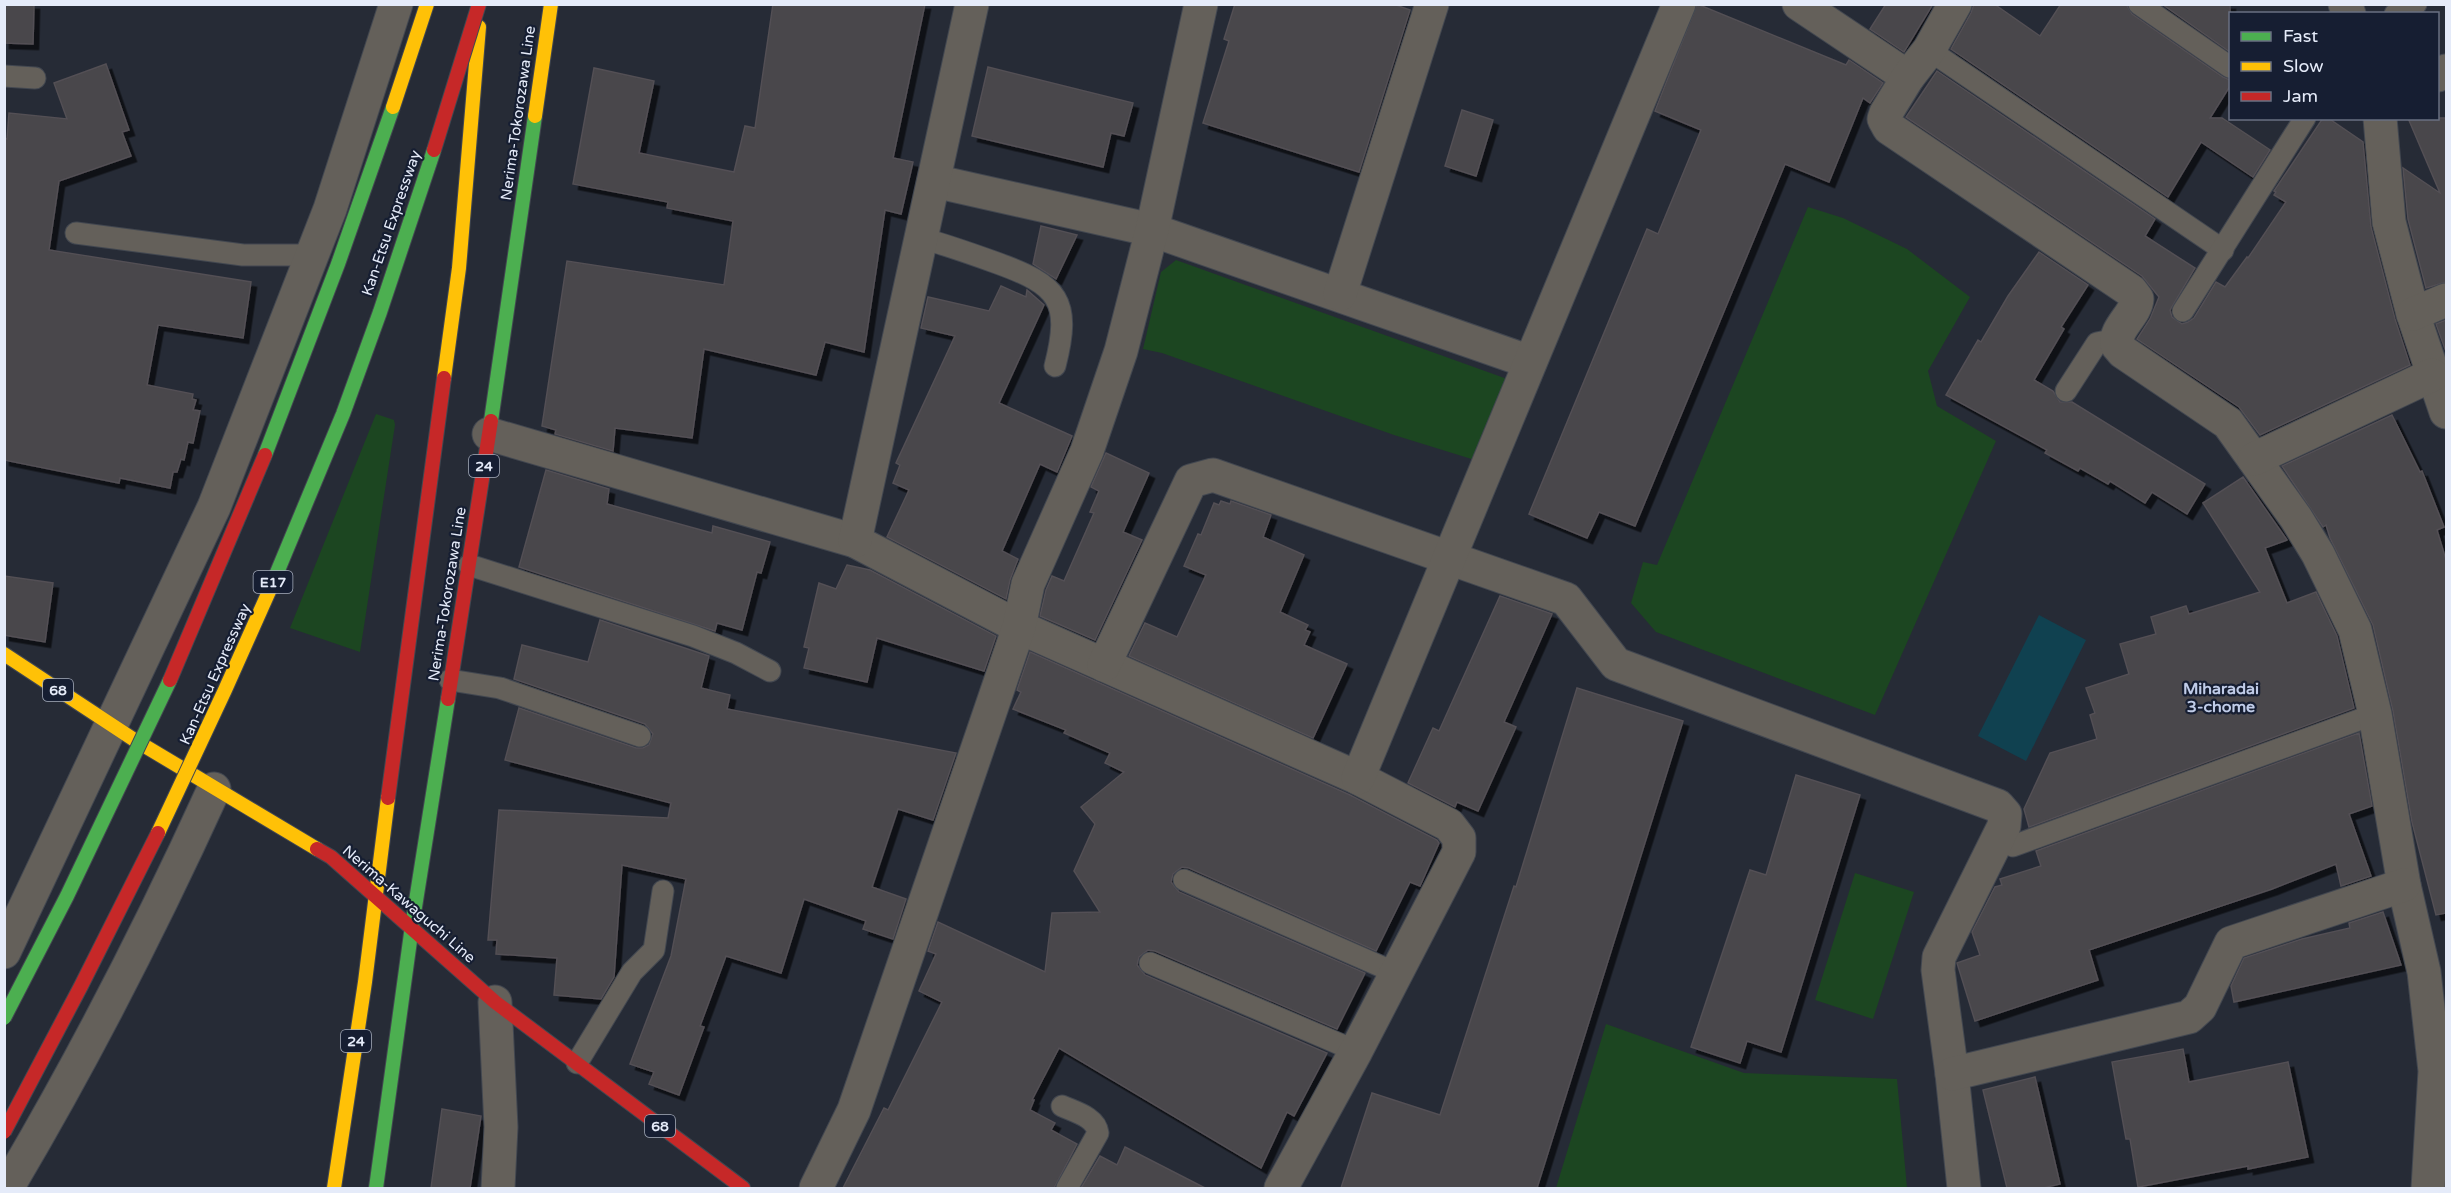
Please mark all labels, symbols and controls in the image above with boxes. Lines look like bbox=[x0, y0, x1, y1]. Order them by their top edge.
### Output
legend bbox=[2229, 12, 2439, 120]
street label: Nerima-Tokorozawa Line bbox=[497, 25, 539, 201]
text: Fast bbox=[2283, 25, 2318, 47]
text: Slow bbox=[2283, 55, 2324, 77]
text: Jam bbox=[2283, 85, 2318, 107]
street label: Kan-Etsu Expressway bbox=[358, 148, 424, 298]
road number: 24 bbox=[469, 455, 499, 477]
street label: Nerima-Tokorozawa Line bbox=[424, 506, 470, 682]
road number: E17 bbox=[254, 571, 292, 593]
street label: Kan-Etsu Expressway bbox=[176, 601, 254, 747]
road number: 68 bbox=[43, 679, 73, 701]
district label: Miharadai 3-chome bbox=[2183, 679, 2259, 717]
street label: Nerima-Kawaguchi Line bbox=[339, 841, 479, 967]
road number: 24 bbox=[341, 1030, 371, 1052]
road number: 68 bbox=[645, 1115, 675, 1137]

